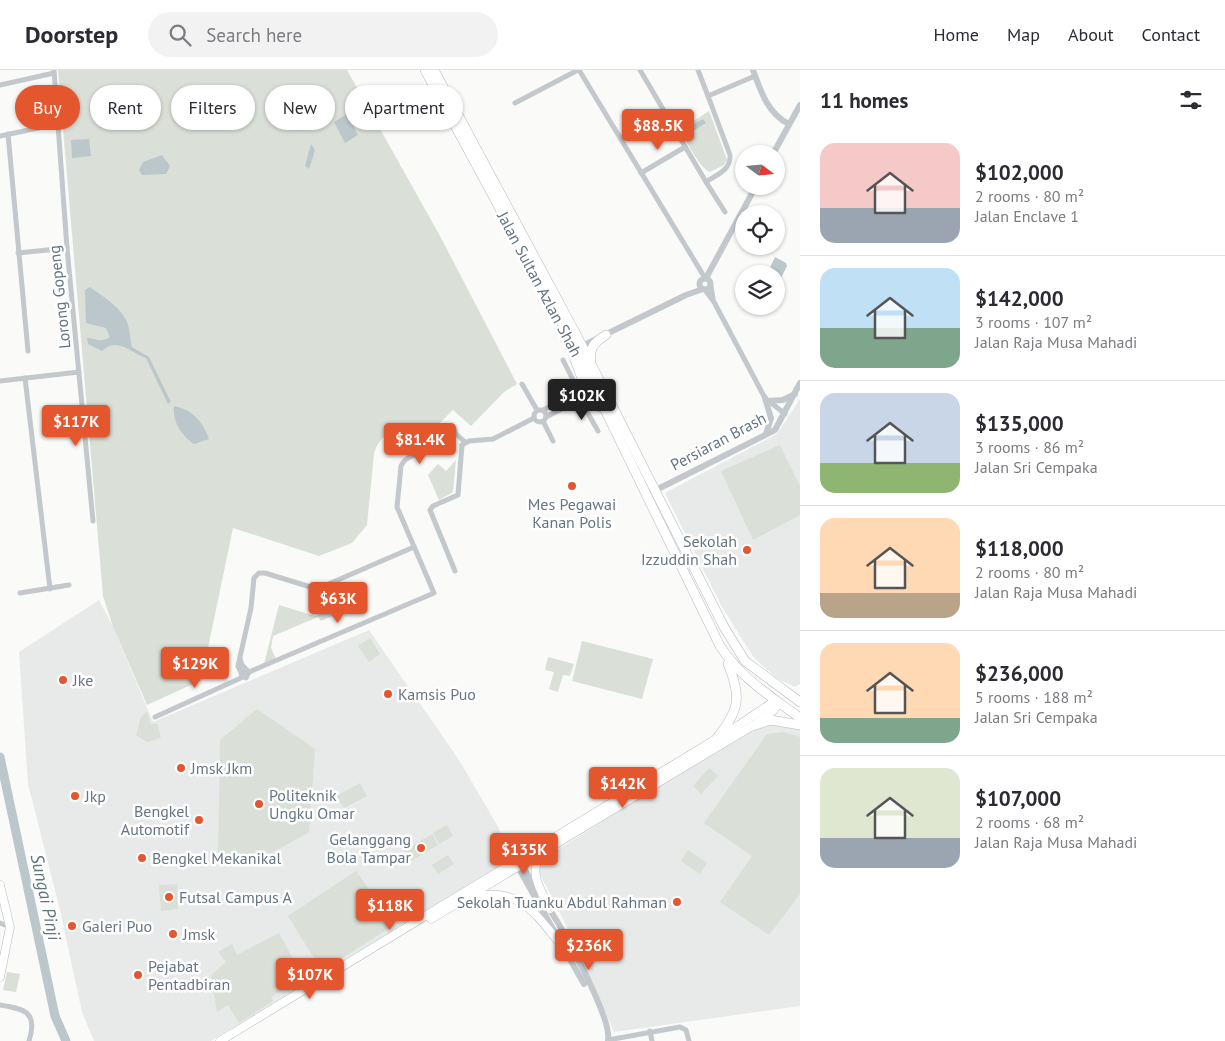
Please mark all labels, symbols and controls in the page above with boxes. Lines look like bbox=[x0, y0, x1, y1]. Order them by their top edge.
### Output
search box bbox=[148, 12, 498, 57]
text: Doorstep bbox=[25, 19, 118, 50]
icon: search bbox=[166, 21, 194, 49]
text: Search here bbox=[206, 23, 302, 47]
text: Home bbox=[933, 23, 979, 46]
text: Map bbox=[1007, 23, 1040, 46]
text: About bbox=[1068, 23, 1114, 46]
text: Contact bbox=[1142, 23, 1200, 46]
chip: Buy bbox=[15, 85, 80, 130]
chip: Rent bbox=[90, 85, 161, 130]
chip: Filters bbox=[171, 85, 255, 130]
chip: New bbox=[265, 85, 335, 130]
chip: Apartment bbox=[345, 85, 463, 130]
icon: filters bbox=[1177, 86, 1205, 114]
text: 11 homes bbox=[820, 87, 908, 114]
pin: $88.5K bbox=[617, 108, 699, 151]
text: $88.5K bbox=[633, 115, 683, 135]
north arrow bbox=[735, 145, 785, 195]
map controls bbox=[735, 145, 785, 315]
text: $102,000 bbox=[975, 159, 1064, 186]
icon: home bbox=[860, 163, 920, 223]
text: 2 rooms · 80 m² bbox=[975, 186, 1084, 206]
button: locate bbox=[735, 205, 785, 255]
text: Jalan Enclave 1 bbox=[975, 206, 1079, 226]
street label: Jalan Sultan Azlan Shah bbox=[493, 207, 587, 360]
street label: Lorong Gopeng bbox=[44, 244, 74, 350]
button: layers bbox=[735, 265, 785, 315]
text: $142,000 bbox=[975, 285, 1064, 312]
icon: home bbox=[860, 288, 920, 348]
text: 3 rooms · 107 m² bbox=[975, 312, 1092, 332]
text: Jalan Raja Musa Mahadi bbox=[975, 332, 1137, 352]
pin: $102K bbox=[547, 378, 617, 421]
text: $102K bbox=[559, 385, 605, 405]
pin: $117K bbox=[41, 404, 111, 447]
street label: Persiaran Brash bbox=[667, 407, 769, 475]
text: $135,000 bbox=[975, 410, 1064, 437]
text: $117K bbox=[53, 411, 99, 431]
icon: home bbox=[860, 413, 920, 473]
pin: $81.4K bbox=[379, 422, 461, 465]
text: $81.4K bbox=[395, 429, 445, 449]
text: 3 rooms · 86 m² bbox=[975, 437, 1084, 457]
text: Jalan Sri Cempaka bbox=[975, 457, 1098, 477]
marker: Mes Pegawai Kanan Polis bbox=[566, 480, 578, 492]
place label: Mes Pegawai Kanan Polis bbox=[528, 494, 616, 532]
place label: Sekolah Izzuddin Shah bbox=[641, 531, 737, 569]
text: $118,000 bbox=[975, 535, 1064, 562]
icon: home bbox=[860, 538, 920, 598]
marker: Sekolah Izzuddin Shah bbox=[741, 544, 753, 556]
text: 2 rooms · 80 m² bbox=[975, 562, 1084, 582]
pin: $63K bbox=[308, 582, 368, 624]
text: Jalan Raja Musa Mahadi bbox=[975, 582, 1137, 602]
text: $63K bbox=[319, 588, 357, 608]
pin: $129K bbox=[160, 646, 230, 689]
text: $129K bbox=[172, 653, 218, 673]
text: $236,000 bbox=[975, 660, 1064, 687]
icon: home bbox=[860, 663, 920, 723]
place label: Jke bbox=[72, 670, 93, 690]
marker: Jke bbox=[57, 674, 69, 686]
place label: Kamsis Puo bbox=[398, 684, 476, 704]
text: 5 rooms · 188 m² bbox=[975, 687, 1093, 707]
marker: Kamsis Puo bbox=[382, 688, 394, 700]
text: Jalan Sri Cempaka bbox=[975, 707, 1098, 727]
place label: Jmsk Jkm bbox=[190, 758, 252, 778]
marker: Jmsk Jkm bbox=[175, 762, 187, 774]
pin: $142K bbox=[588, 766, 658, 809]
text: $142K bbox=[600, 773, 646, 793]
place label: Politeknik Ungku Omar bbox=[269, 785, 355, 823]
text: $107,000 bbox=[975, 785, 1061, 812]
place label: Jkp bbox=[84, 786, 106, 806]
icon: home bbox=[860, 788, 920, 848]
marker: Jkp bbox=[69, 790, 81, 802]
marker: Politeknik Ungku Omar bbox=[253, 798, 265, 810]
place label: Bengkel Automotif bbox=[121, 801, 190, 839]
text: 2 rooms · 68 m² bbox=[975, 812, 1084, 832]
marker: Bengkel Automotif bbox=[193, 814, 205, 826]
place label: Gelanggang Bola Tampar bbox=[327, 829, 412, 867]
pin: $135K bbox=[489, 832, 559, 875]
text: Jalan Raja Musa Mahadi bbox=[975, 832, 1137, 852]
text: $135K bbox=[501, 839, 547, 859]
marker: Gelanggang Bola Tampar bbox=[415, 842, 427, 854]
place label: Bengkel Mekanikal bbox=[152, 848, 281, 868]
water label: Sungai Pinji bbox=[26, 852, 67, 944]
marker: Bengkel Mekanikal bbox=[136, 852, 148, 864]
place label: Futsal Campus A bbox=[179, 887, 293, 907]
pin: $118K bbox=[355, 888, 425, 931]
marker: Futsal Campus A bbox=[163, 891, 175, 903]
place label: Sekolah Tuanku Abdul Rahman bbox=[457, 892, 667, 912]
text: $118K bbox=[367, 895, 413, 915]
marker: Sekolah Tuanku Abdul Rahman bbox=[671, 896, 683, 908]
place label: Galeri Puo bbox=[82, 916, 152, 936]
marker: Galeri Puo bbox=[66, 920, 78, 932]
place label: Jmsk bbox=[182, 924, 215, 944]
marker: Jmsk bbox=[167, 928, 179, 940]
pin: $236K bbox=[554, 928, 624, 971]
text: $236K bbox=[566, 935, 612, 955]
place label: Pejabat Pentadbiran bbox=[148, 956, 230, 994]
pin: $107K bbox=[275, 958, 345, 1000]
text: $107K bbox=[287, 964, 333, 984]
marker: Pejabat Pentadbiran bbox=[132, 969, 144, 981]

